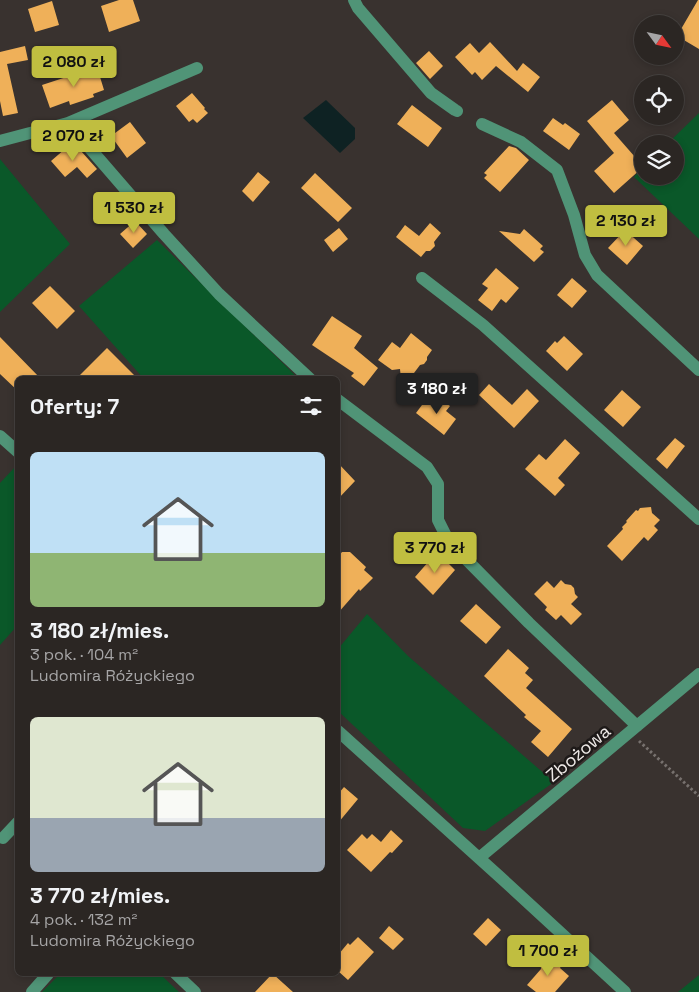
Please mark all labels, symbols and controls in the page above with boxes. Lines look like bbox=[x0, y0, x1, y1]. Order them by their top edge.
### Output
north arrow bbox=[634, 15, 684, 65]
map controls bbox=[634, 15, 684, 185]
pin: 2 080 zł bbox=[22, 46, 126, 88]
text: 2 080 zł bbox=[43, 51, 105, 72]
button: locate bbox=[634, 75, 684, 125]
pin: 2 070 zł bbox=[21, 120, 125, 162]
text: 2 070 zł bbox=[42, 125, 104, 146]
button: layers bbox=[634, 135, 684, 185]
pin: 1 530 zł bbox=[82, 192, 186, 234]
text: 1 530 zł bbox=[104, 197, 164, 218]
pin: 2 130 zł bbox=[574, 204, 678, 247]
text: 2 130 zł bbox=[596, 210, 656, 231]
pin: 3 180 zł bbox=[385, 372, 489, 415]
text: 3 180 zł bbox=[407, 378, 467, 399]
icon: filters bbox=[297, 392, 325, 420]
text: Oferty: 7 bbox=[30, 393, 119, 420]
icon: home bbox=[133, 484, 223, 574]
pin: 3 770 zł bbox=[383, 532, 487, 574]
text: 3 770 zł bbox=[405, 537, 465, 558]
text: 3 180 zł/mies. bbox=[30, 617, 169, 644]
text: 3 pok. · 104 m² bbox=[30, 644, 138, 665]
text: Ludomira Różyckiego bbox=[30, 665, 195, 686]
street label: Zbożowa bbox=[541, 719, 615, 787]
icon: home bbox=[133, 749, 223, 839]
text: 3 770 zł/mies. bbox=[30, 882, 170, 909]
text: 4 pok. · 132 m² bbox=[30, 909, 137, 930]
text: Ludomira Różyckiego bbox=[30, 930, 195, 951]
pin: 1 700 zł bbox=[496, 934, 600, 977]
text: 1 700 zł bbox=[518, 940, 578, 961]

